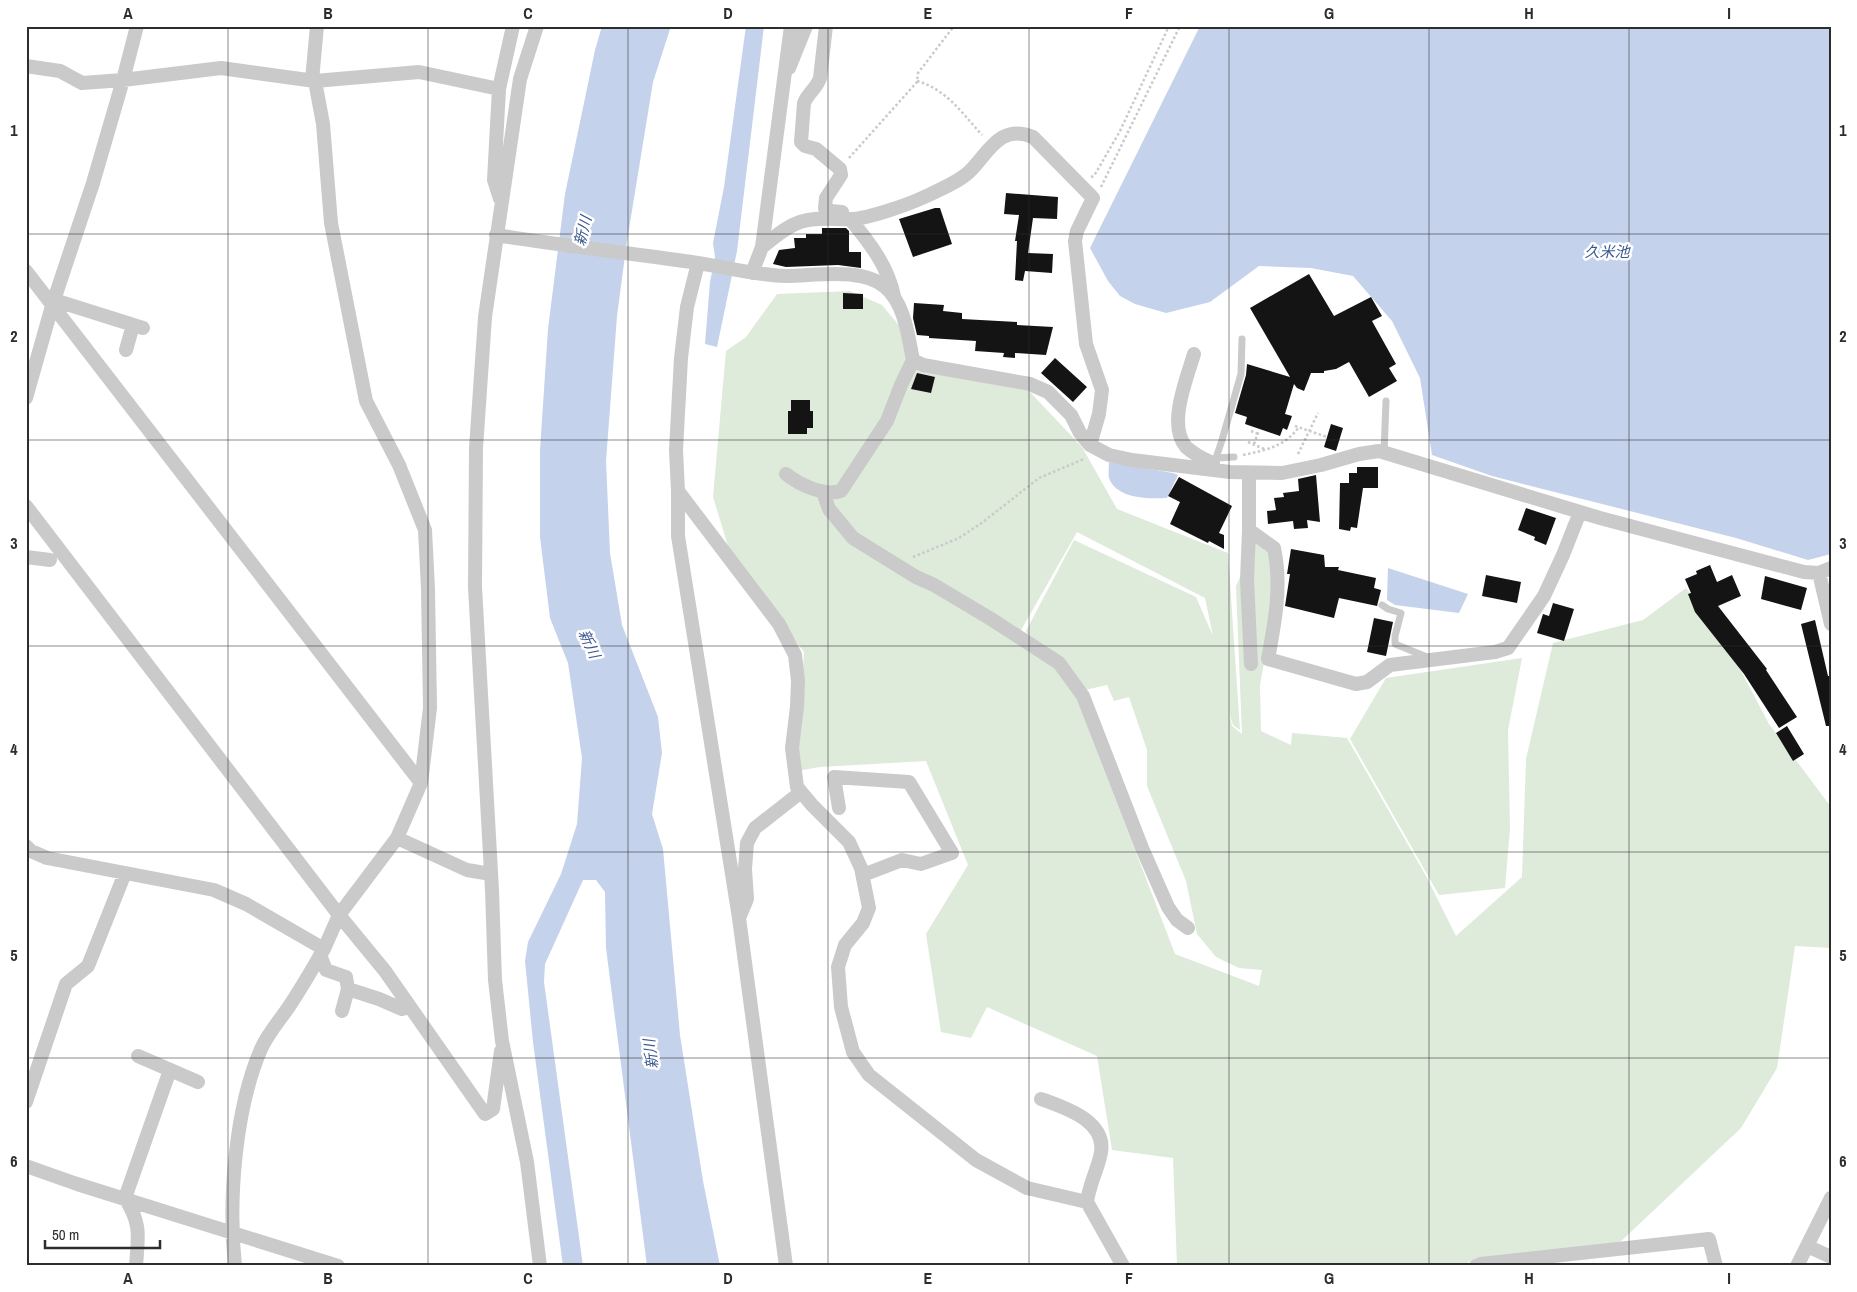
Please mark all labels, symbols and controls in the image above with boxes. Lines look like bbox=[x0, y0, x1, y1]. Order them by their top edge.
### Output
text: A bbox=[123, 2, 133, 24]
text: B bbox=[323, 2, 333, 24]
text: C bbox=[523, 2, 533, 24]
text: D bbox=[723, 2, 733, 24]
text: E bbox=[924, 2, 933, 24]
text: F bbox=[1125, 2, 1133, 24]
text: G bbox=[1324, 2, 1334, 24]
text: H bbox=[1524, 2, 1534, 24]
text: I bbox=[1727, 2, 1731, 24]
text: 1 bbox=[10, 119, 18, 141]
text: 1 bbox=[1839, 119, 1847, 141]
water label: 新川 bbox=[569, 212, 597, 248]
water label: 久米池 bbox=[1584, 241, 1631, 262]
text: 2 bbox=[10, 325, 18, 347]
text: 2 bbox=[1839, 325, 1847, 347]
text: 3 bbox=[10, 532, 18, 554]
text: 3 bbox=[1839, 532, 1847, 554]
water label: 新川 bbox=[574, 626, 606, 664]
text: 4 bbox=[10, 738, 18, 760]
text: 4 bbox=[1839, 738, 1847, 760]
text: 5 bbox=[10, 944, 18, 966]
text: 5 bbox=[1839, 944, 1847, 966]
water label: 新川 bbox=[638, 1036, 663, 1070]
text: 6 bbox=[10, 1150, 18, 1172]
text: 6 bbox=[1839, 1150, 1847, 1172]
scale bar bbox=[45, 1217, 160, 1249]
text: 50 m bbox=[52, 1224, 79, 1245]
text: A bbox=[123, 1267, 133, 1289]
text: B bbox=[323, 1267, 333, 1289]
text: C bbox=[523, 1267, 533, 1289]
text: D bbox=[723, 1267, 733, 1289]
text: E bbox=[924, 1267, 933, 1289]
text: F bbox=[1125, 1267, 1133, 1289]
text: G bbox=[1324, 1267, 1334, 1289]
text: H bbox=[1524, 1267, 1534, 1289]
text: I bbox=[1727, 1267, 1731, 1289]

